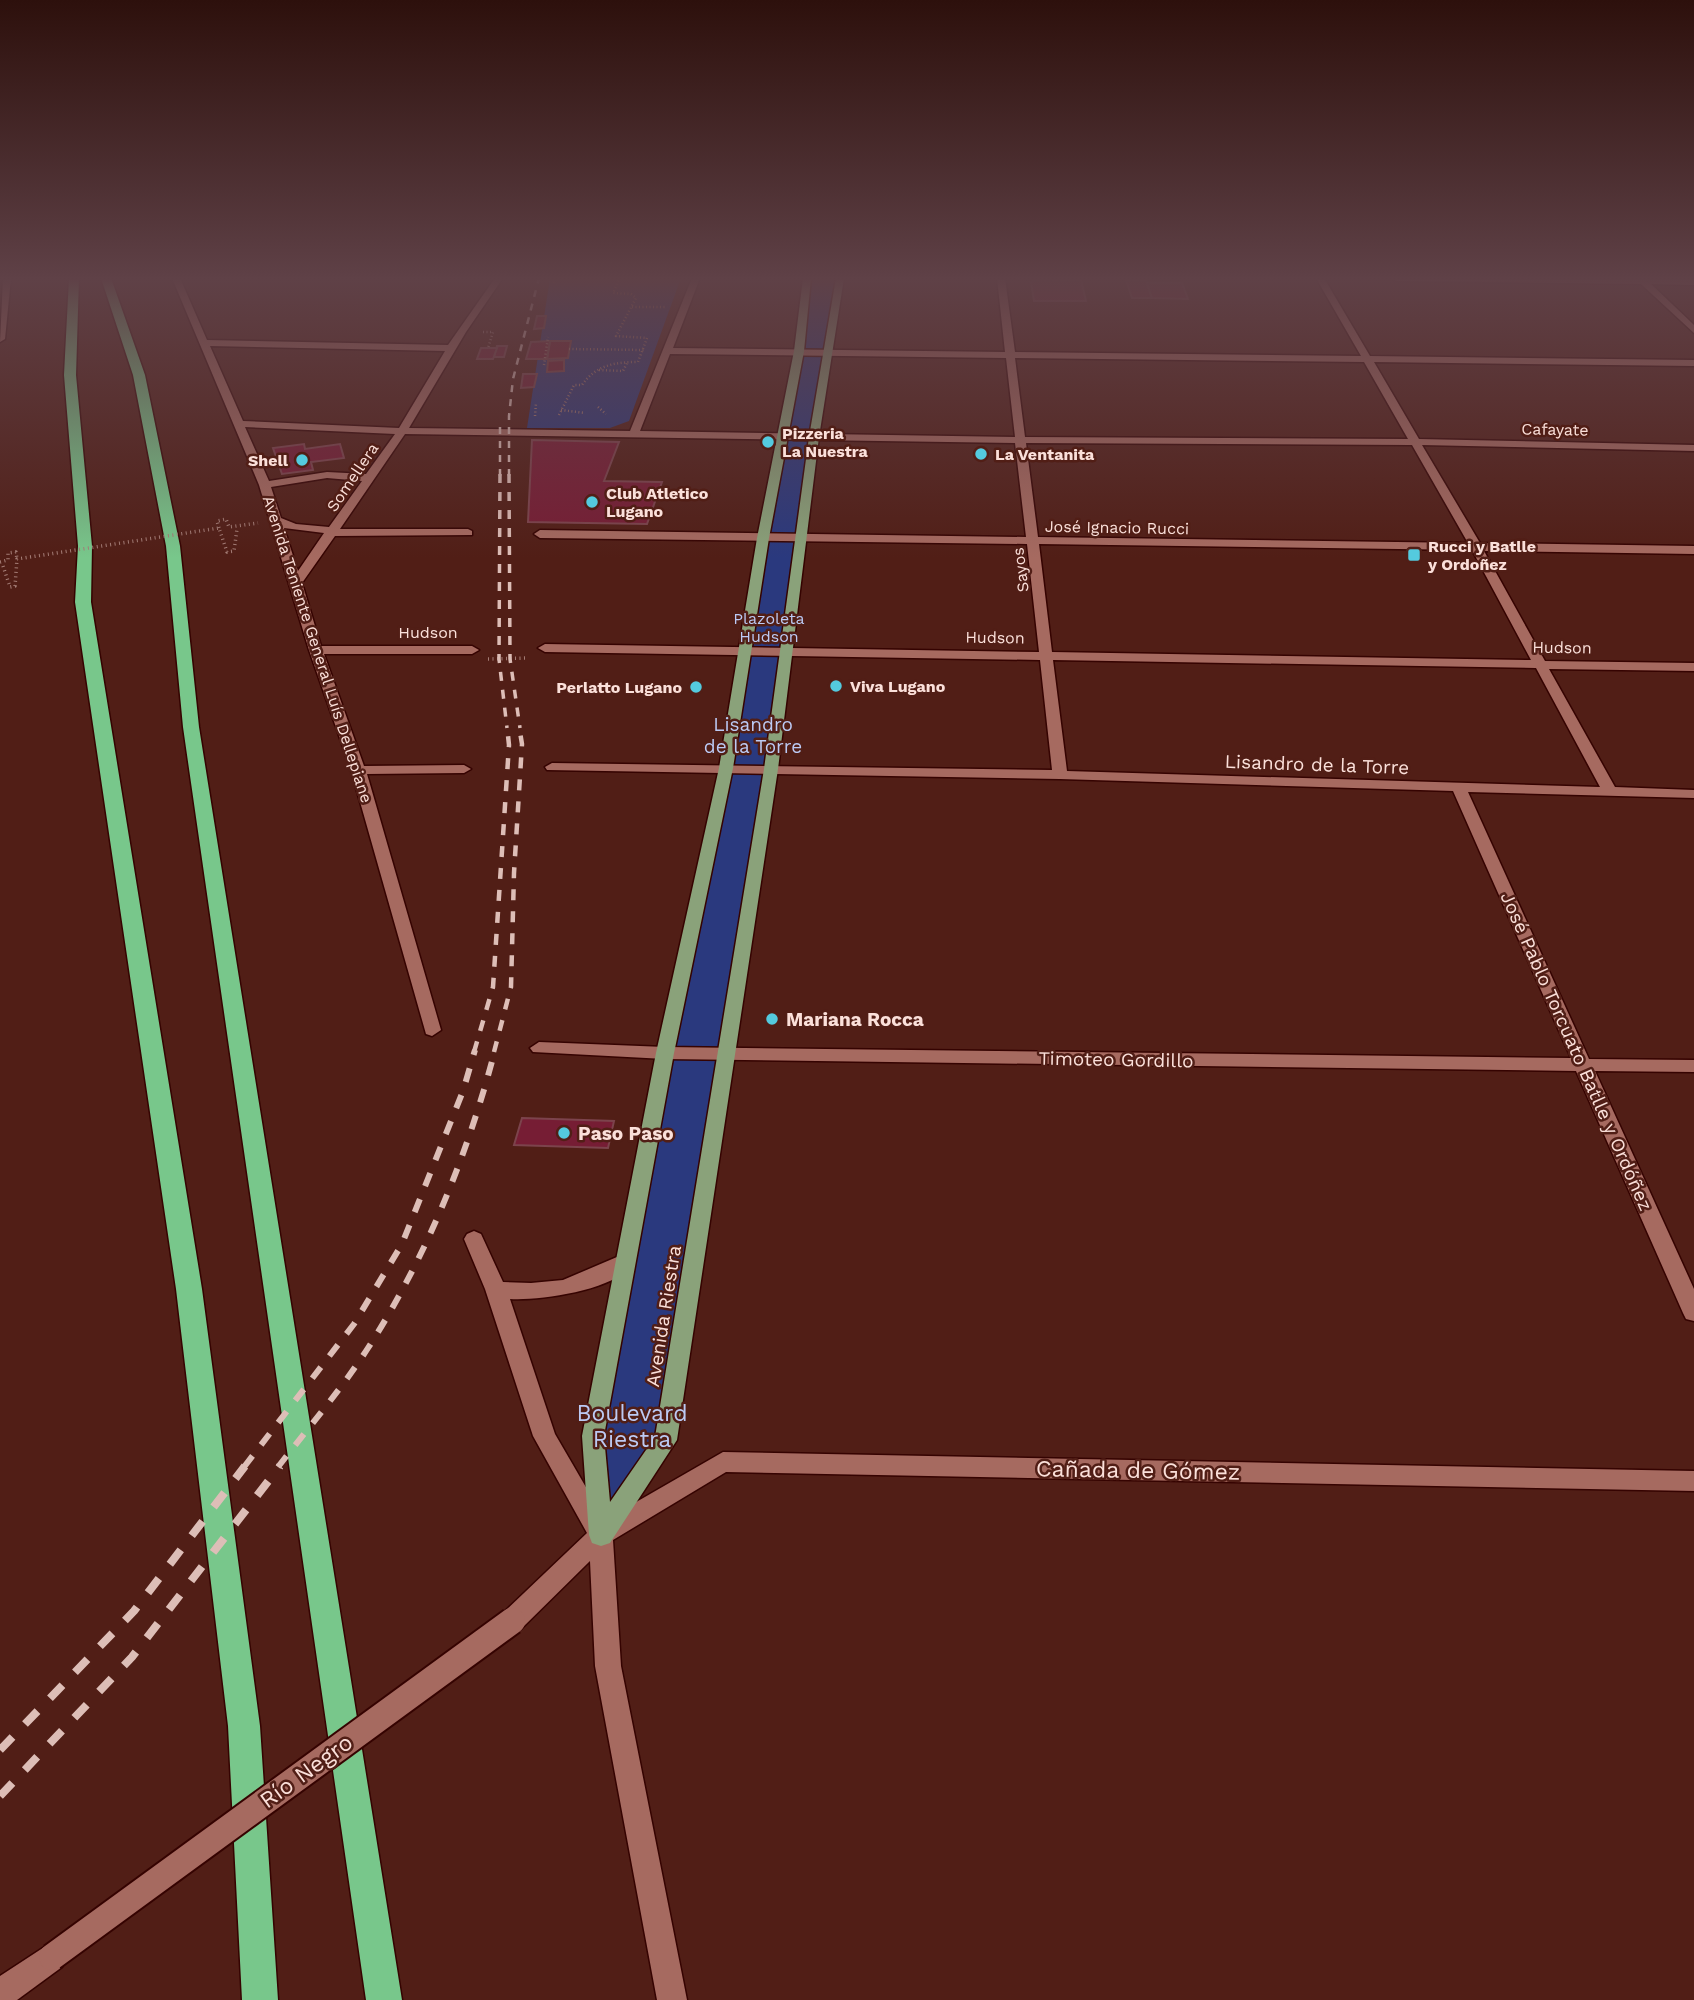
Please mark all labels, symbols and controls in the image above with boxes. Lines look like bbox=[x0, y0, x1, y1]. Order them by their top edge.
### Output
street label: Cafayate bbox=[1521, 419, 1589, 440]
place label: Pizzeria La Nuestra bbox=[782, 424, 869, 461]
marker: Pizzeria La Nuestra bbox=[760, 434, 776, 450]
street label: Somellera bbox=[323, 439, 382, 515]
place label: La Ventanita bbox=[995, 445, 1095, 464]
marker: La Ventanita bbox=[973, 446, 989, 462]
place label: Shell bbox=[248, 451, 289, 470]
marker: Shell bbox=[294, 452, 310, 468]
place label: Club Atletico Lugano bbox=[606, 484, 709, 521]
street label: Avenida Teniente General Luís Dellepiane bbox=[259, 493, 376, 805]
marker: Club Atletico Lugano bbox=[584, 494, 600, 510]
street label: José Ignacio Rucci bbox=[1045, 517, 1189, 538]
place label: Rucci y Batlle y Ordoñez bbox=[1427, 537, 1536, 574]
street label: Sayos bbox=[1008, 546, 1033, 593]
marker: Rucci y Batlle y Ordoñez bbox=[1406, 547, 1422, 563]
park label: Plazoleta Hudson bbox=[733, 609, 805, 646]
street label: Hudson bbox=[398, 623, 458, 642]
street label: Hudson bbox=[965, 627, 1025, 648]
street label: Hudson bbox=[1532, 637, 1592, 658]
place label: Viva Lugano bbox=[850, 677, 946, 696]
place label: Perlatto Lugano bbox=[556, 678, 682, 697]
marker: Viva Lugano bbox=[828, 678, 844, 694]
marker: Perlatto Lugano bbox=[688, 679, 704, 695]
park label: Lisandro de la Torre bbox=[704, 713, 802, 758]
street label: Lisandro de la Torre bbox=[1224, 750, 1410, 779]
street label: José Pablo Torcuato Batlle y Ordóñez bbox=[1496, 888, 1658, 1214]
place label: Mariana Rocca bbox=[786, 1008, 924, 1031]
marker: Mariana Rocca bbox=[764, 1011, 780, 1027]
street label: Timoteo Gordillo bbox=[1038, 1047, 1194, 1072]
place label: Paso Paso bbox=[578, 1122, 674, 1145]
marker: Paso Paso bbox=[556, 1125, 572, 1141]
street label: Avenida Riestra bbox=[641, 1243, 686, 1389]
park label: Boulevard Riestra bbox=[576, 1400, 688, 1453]
street label: Cañada de Gómez bbox=[1036, 1455, 1240, 1486]
street label: Río Negro bbox=[255, 1729, 358, 1814]

